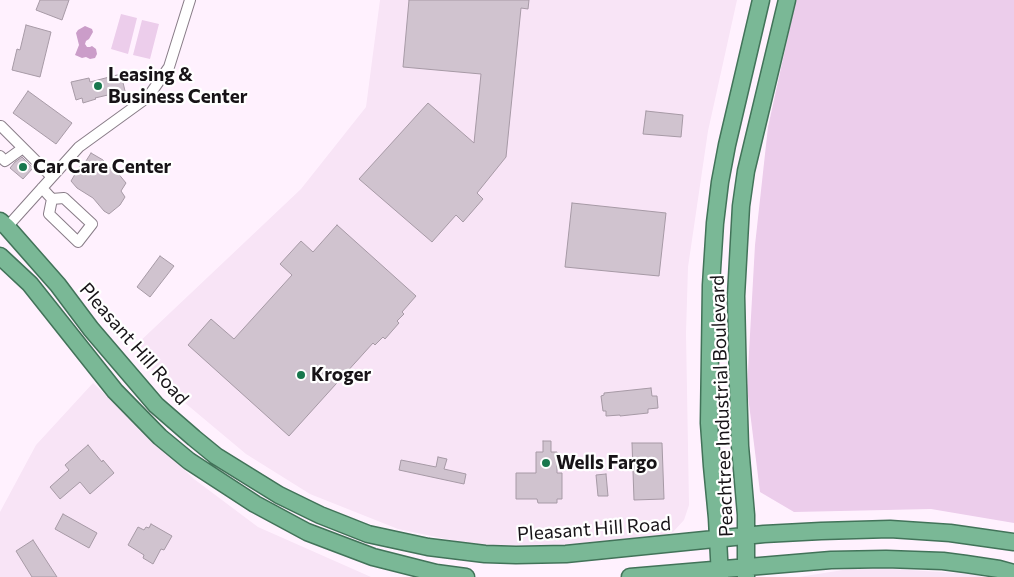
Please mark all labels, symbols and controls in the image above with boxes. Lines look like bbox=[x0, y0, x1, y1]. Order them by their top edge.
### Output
place label: Leasing & Business Center bbox=[108, 64, 248, 108]
marker: Leasing & Business Center bbox=[92, 80, 104, 92]
place label: Car Care Center bbox=[33, 156, 171, 178]
marker: Car Care Center bbox=[17, 161, 29, 173]
street label: Peachtree Industrial Boulevard bbox=[706, 275, 738, 537]
street label: Pleasant Hill Road bbox=[75, 278, 193, 410]
place label: Kroger bbox=[311, 364, 371, 386]
marker: Kroger bbox=[295, 369, 307, 381]
place label: Wells Fargo bbox=[556, 452, 657, 474]
marker: Wells Fargo bbox=[540, 457, 552, 469]
street label: Pleasant Hill Road bbox=[516, 512, 672, 546]

